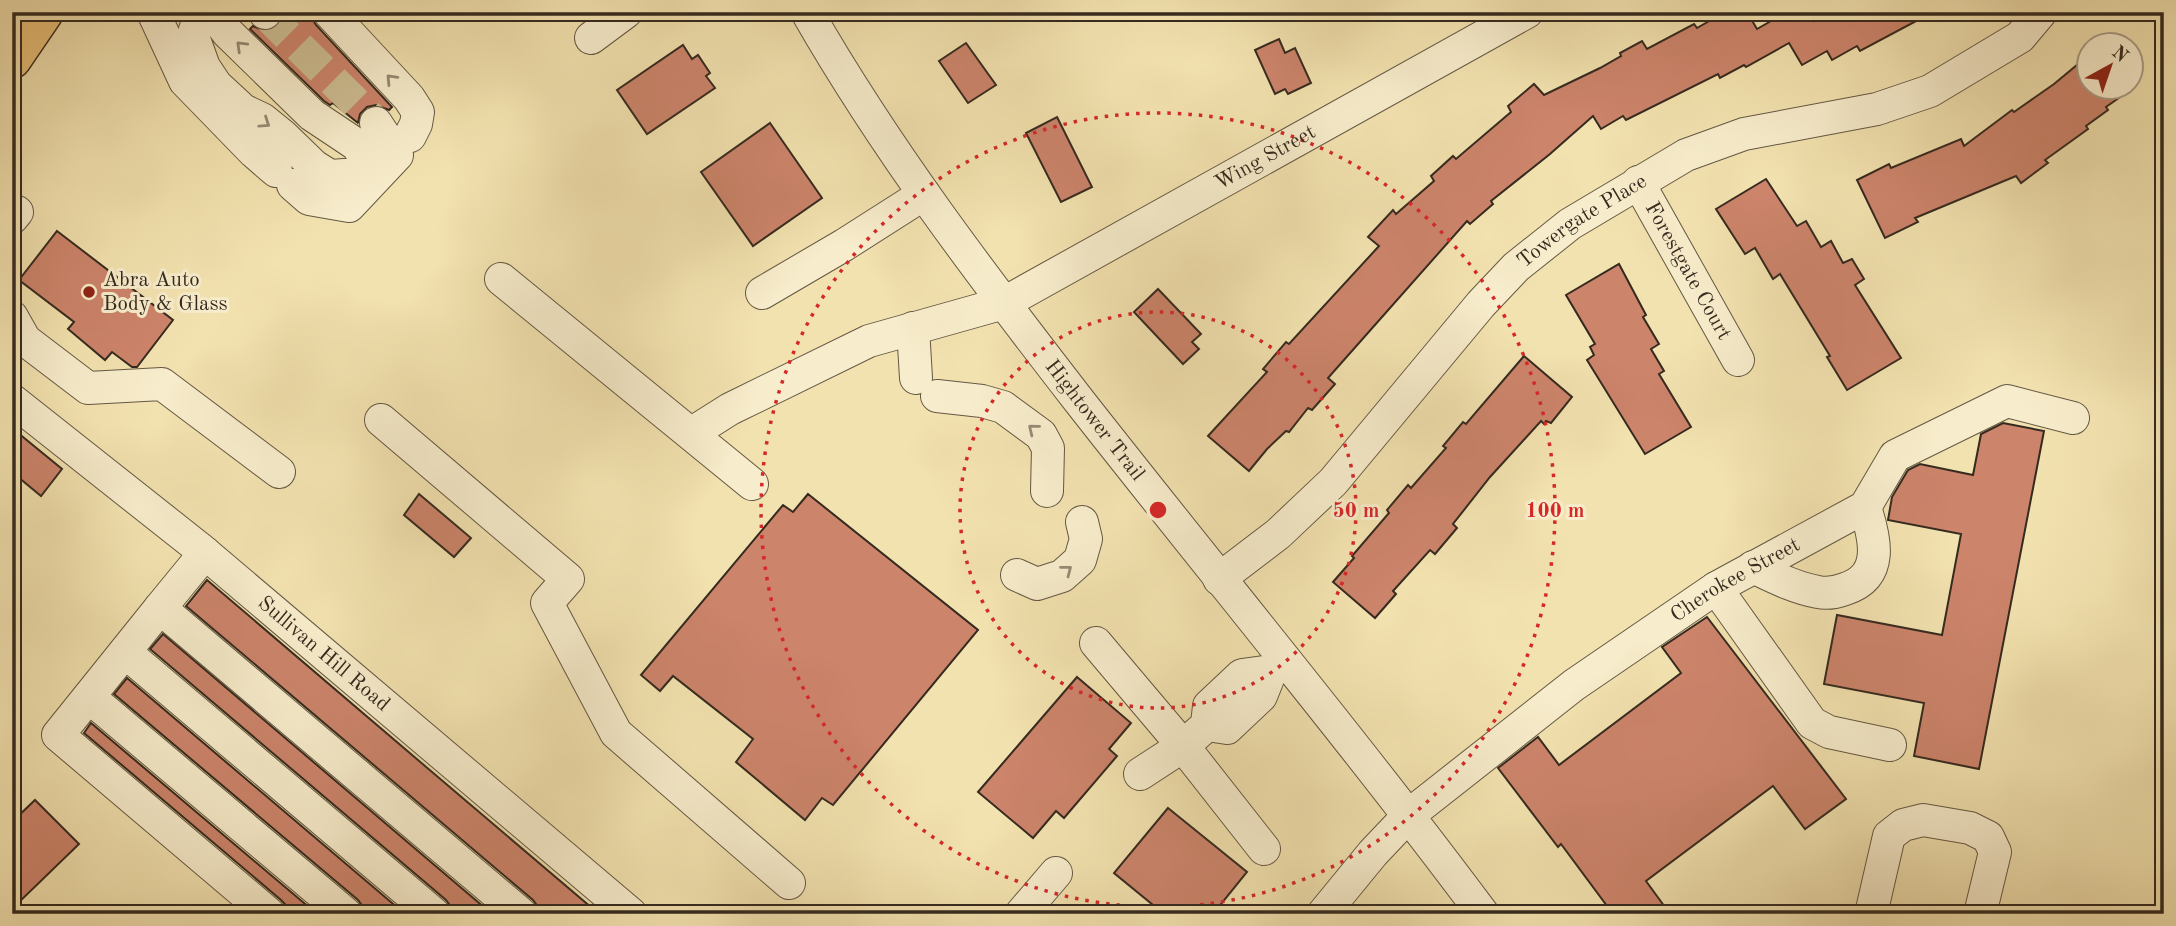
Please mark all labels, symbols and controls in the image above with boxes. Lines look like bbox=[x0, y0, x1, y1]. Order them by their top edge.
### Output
north arrow bbox=[2074, 32, 2144, 102]
one-way arrow bbox=[236, 41, 249, 54]
text: N bbox=[2108, 43, 2131, 67]
one-way arrow bbox=[387, 74, 400, 87]
one-way arrow bbox=[257, 114, 270, 127]
street label: Wing Street bbox=[1212, 121, 1319, 194]
street label: Towergate Place bbox=[1513, 170, 1650, 272]
street label: Forestgate Court bbox=[1641, 199, 1735, 343]
place label: Abra Auto Body & Glass bbox=[103, 270, 228, 315]
marker: Abra Auto Body & Glass bbox=[81, 284, 97, 300]
street label: Hightower Trail bbox=[1041, 356, 1149, 485]
one-way arrow bbox=[1028, 425, 1041, 438]
centre of rings bbox=[1146, 498, 1170, 522]
text: 50 m bbox=[1332, 501, 1380, 522]
text: 100 m bbox=[1525, 501, 1585, 522]
street label: Cherokee Street bbox=[1667, 534, 1803, 626]
one-way arrow bbox=[1060, 566, 1072, 579]
street label: Sullivan Hill Road bbox=[254, 592, 394, 715]

